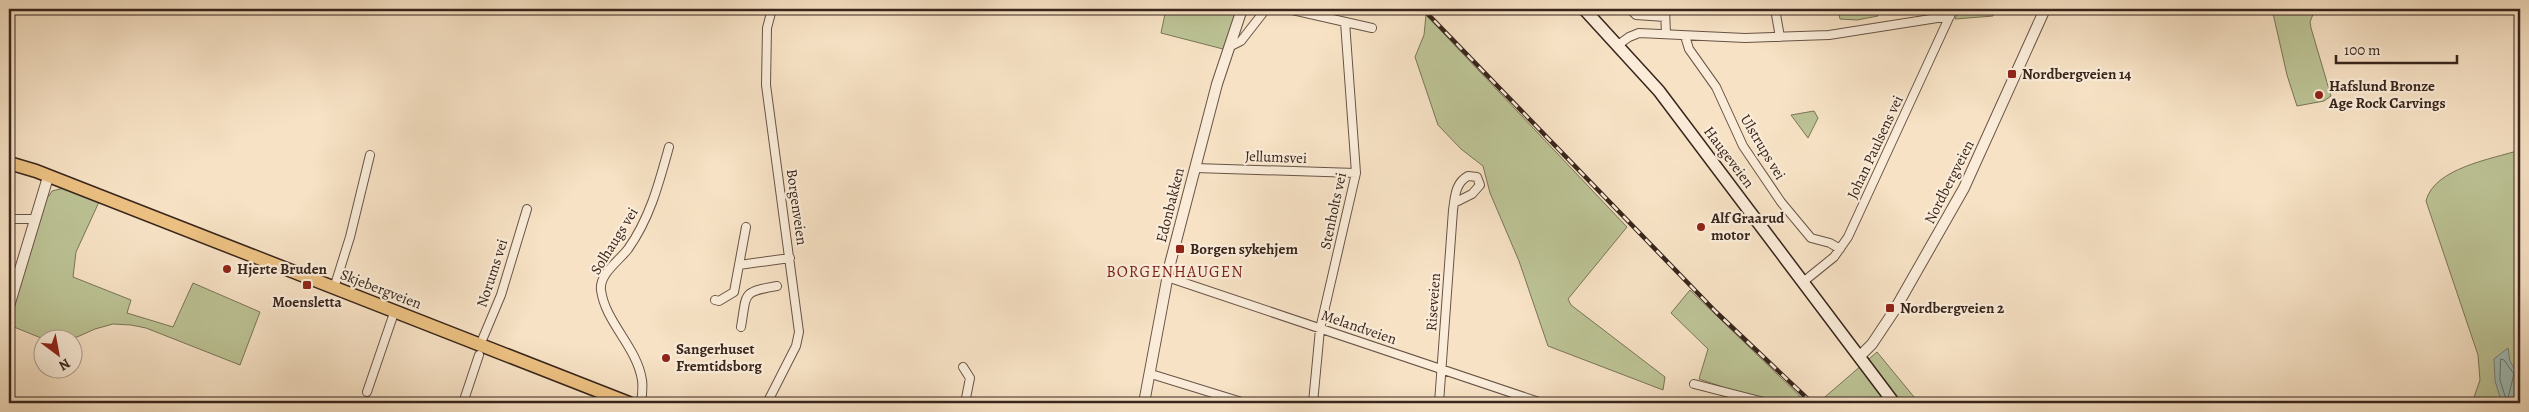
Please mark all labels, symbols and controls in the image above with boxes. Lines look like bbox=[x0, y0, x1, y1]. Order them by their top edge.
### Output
scale bar bbox=[2336, 32, 2458, 64]
text: 100 m bbox=[2344, 40, 2381, 60]
place label: Nordbergveien 14 bbox=[2022, 64, 2131, 84]
marker: Nordbergveien 14 bbox=[2006, 68, 2018, 80]
place label: Hafslund Bronze Age Rock Carvings bbox=[2328, 76, 2446, 113]
marker: Hafslund Bronze Age Rock Carvings bbox=[2313, 89, 2325, 101]
street label: Johan Paulsens vei bbox=[1842, 92, 1908, 202]
street label: Ulstrups vei bbox=[1736, 111, 1790, 183]
street label: Haugeveien bbox=[1699, 122, 1759, 192]
street label: Nordbergveien bbox=[1919, 137, 1979, 227]
street label: Jellumsvei bbox=[1244, 146, 1308, 168]
street label: Edonbakken bbox=[1151, 166, 1189, 244]
street label: Borgenveien bbox=[782, 168, 812, 246]
street label: Stenholts vei bbox=[1315, 171, 1351, 251]
street label: Solhaugs vei bbox=[585, 204, 643, 278]
place label: Alf Graarud motor bbox=[1710, 208, 1785, 245]
marker: Alf Graarud motor bbox=[1695, 221, 1707, 233]
street label: Norums vei bbox=[472, 236, 512, 310]
place label: Borgen sykehjem bbox=[1190, 239, 1298, 259]
marker: Borgen sykehjem bbox=[1174, 243, 1186, 255]
place label: Hjerte Bruden bbox=[237, 259, 328, 279]
district label: BORGENHAUGEN bbox=[1106, 261, 1244, 283]
marker: Hjerte Bruden bbox=[221, 263, 233, 275]
street label: Skjebergveien bbox=[337, 264, 425, 314]
street label: Riseveien bbox=[1421, 272, 1445, 332]
marker: Moensletta bbox=[301, 279, 313, 291]
place label: Moensletta bbox=[272, 292, 343, 312]
place label: Nordbergveien 2 bbox=[1900, 298, 2005, 318]
marker: Nordbergveien 2 bbox=[1884, 302, 1896, 314]
street label: Melandveien bbox=[1319, 305, 1399, 349]
north arrow bbox=[32, 330, 82, 380]
place label: Sangerhuset Fremtidsborg bbox=[676, 339, 762, 376]
marker: Sangerhuset Fremtidsborg bbox=[660, 352, 672, 364]
text: N bbox=[55, 354, 74, 375]

